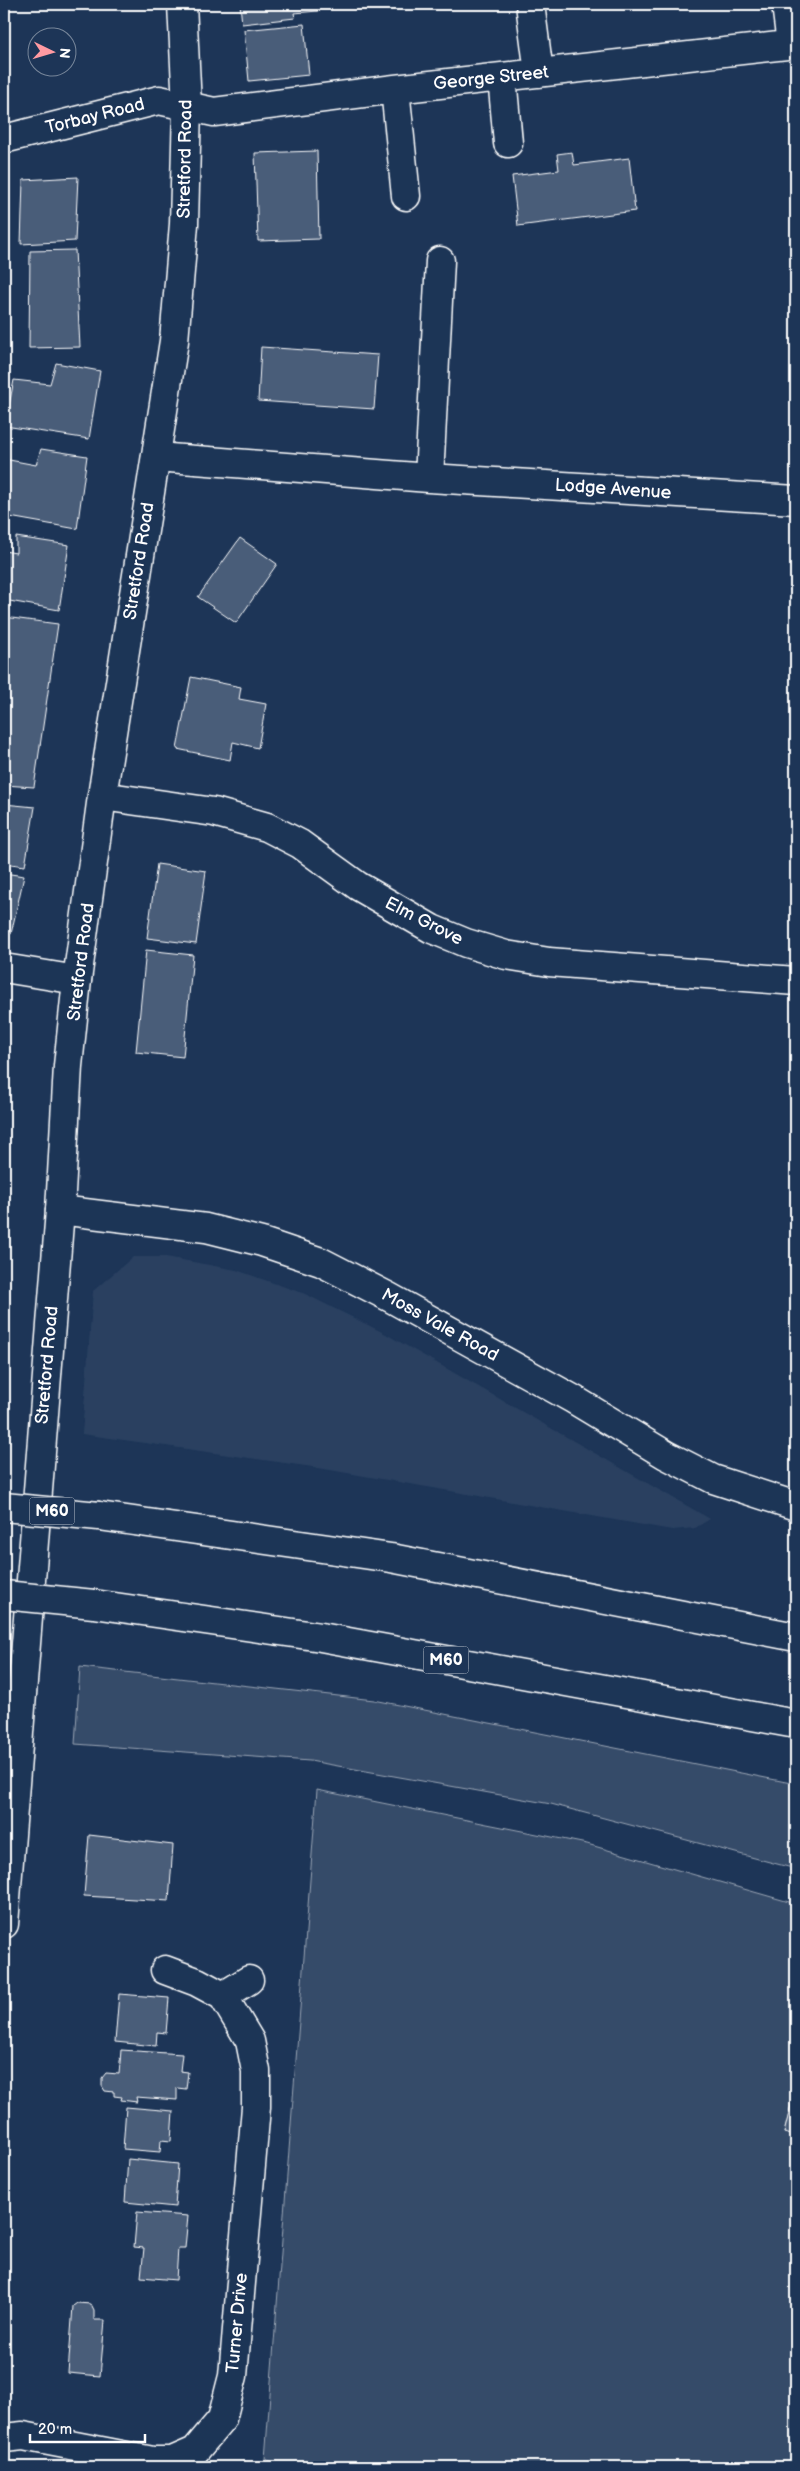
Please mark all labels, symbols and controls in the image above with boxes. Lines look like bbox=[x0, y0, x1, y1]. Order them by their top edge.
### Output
north arrow bbox=[28, 28, 78, 78]
text: N bbox=[56, 47, 73, 59]
street label: George Street bbox=[432, 61, 550, 94]
street label: Torbay Road bbox=[43, 94, 147, 138]
street label: Stretford Road bbox=[173, 99, 197, 219]
street label: Lodge Avenue bbox=[554, 474, 672, 504]
street label: Stretford Road bbox=[119, 501, 159, 621]
street label: Elm Grove bbox=[382, 892, 467, 950]
street label: Stretford Road bbox=[63, 902, 99, 1022]
street label: Moss Vale Road bbox=[378, 1284, 502, 1366]
street label: Stretford Road bbox=[31, 1305, 63, 1425]
road number: M60 bbox=[30, 1498, 74, 1524]
road number: M60 bbox=[424, 1646, 468, 1674]
street label: Turner Drive bbox=[222, 2272, 252, 2374]
scale bar bbox=[30, 2411, 145, 2443]
text: 20 m bbox=[38, 2420, 72, 2439]

